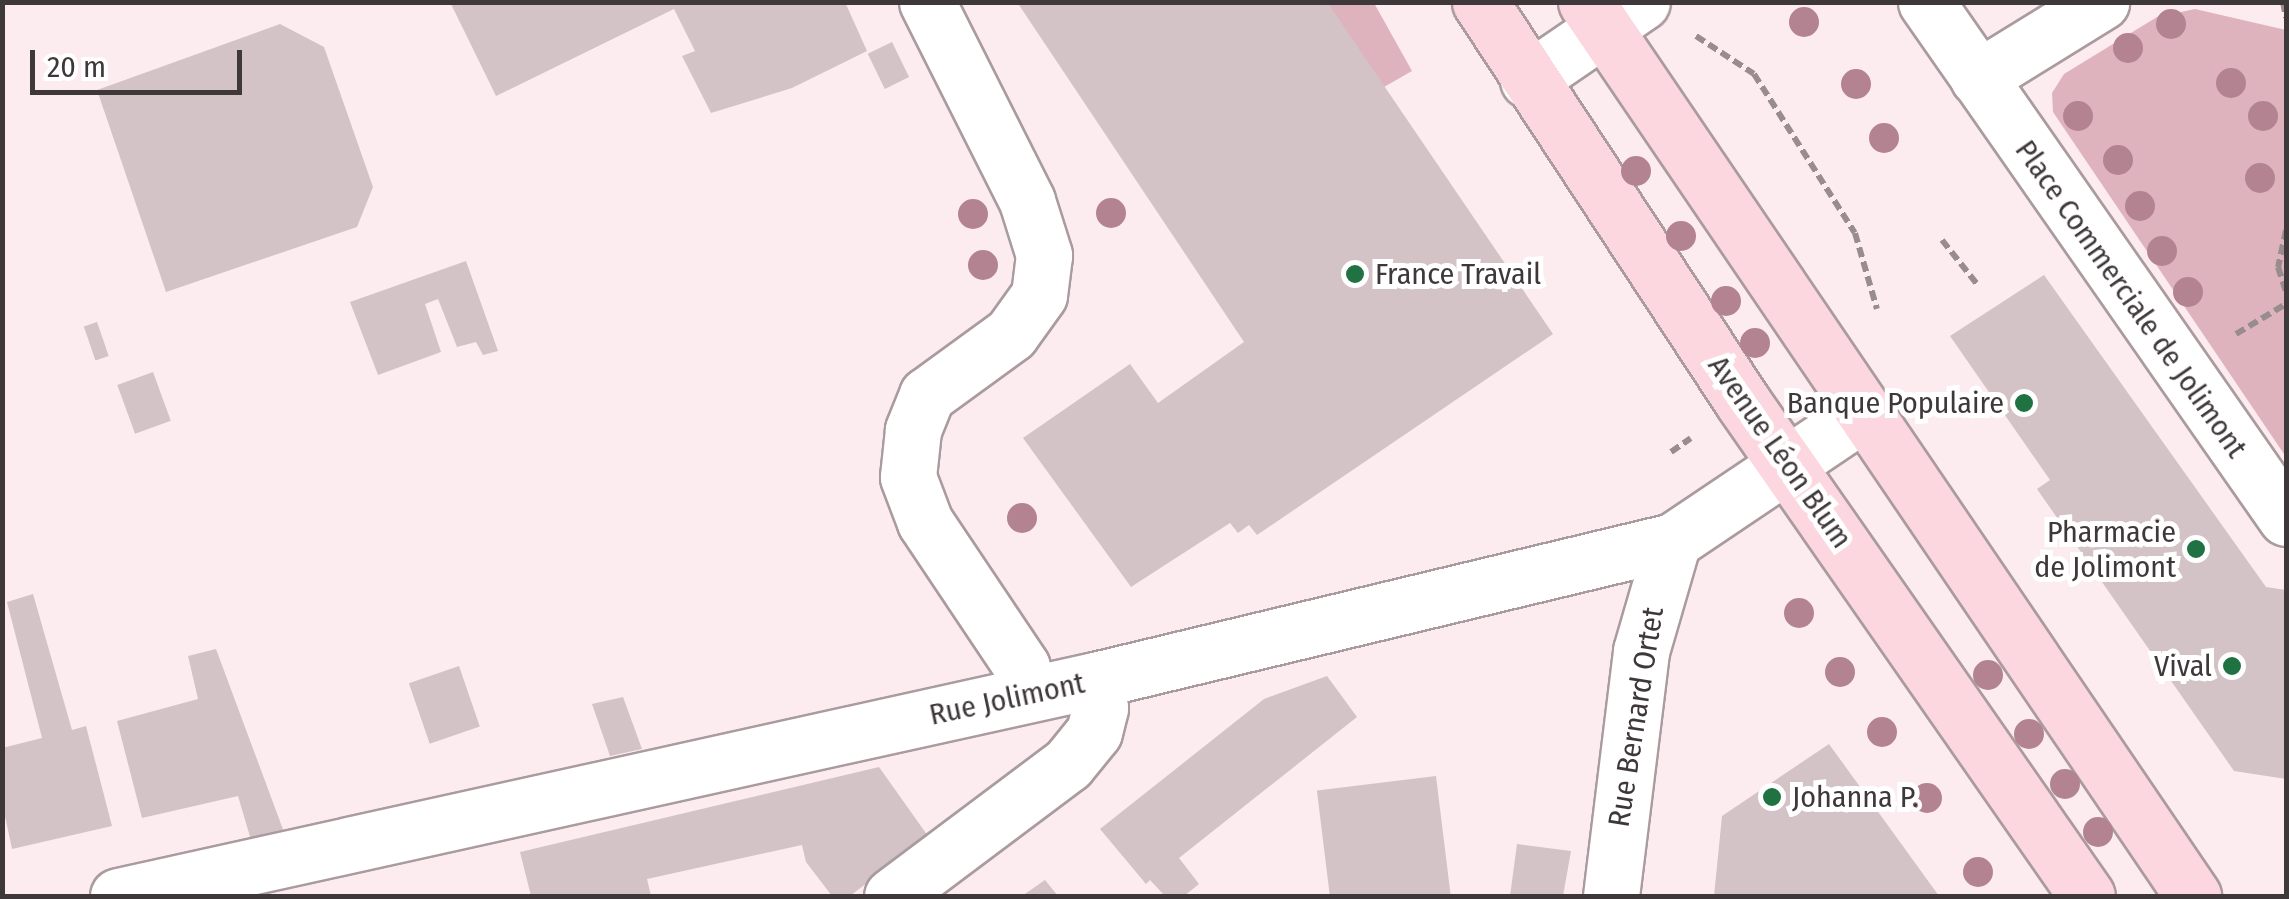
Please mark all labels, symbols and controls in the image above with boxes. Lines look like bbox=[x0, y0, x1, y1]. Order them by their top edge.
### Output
scale bar bbox=[35, 30, 248, 92]
text: 20 m bbox=[47, 49, 106, 85]
street label: Place Commerciale de Jolimont bbox=[2007, 133, 2255, 465]
place label: France Travail bbox=[1375, 256, 1541, 292]
marker: France Travail bbox=[1344, 263, 1366, 285]
street label: Avenue Léon Blum bbox=[1700, 349, 1860, 555]
place label: Banque Populaire bbox=[1787, 385, 2004, 421]
marker: Banque Populaire bbox=[2013, 392, 2035, 414]
place label: Pharmacie de Jolimont bbox=[2034, 514, 2176, 584]
marker: Pharmacie de Jolimont bbox=[2185, 538, 2207, 560]
street label: Rue Bernard Ortet bbox=[1601, 604, 1671, 830]
place label: Vival bbox=[2154, 648, 2212, 684]
marker: Vival bbox=[2221, 655, 2243, 677]
street label: Rue Jolimont bbox=[926, 665, 1088, 733]
place label: Johanna P. bbox=[1792, 779, 1918, 815]
marker: Johanna P. bbox=[1761, 786, 1783, 808]

